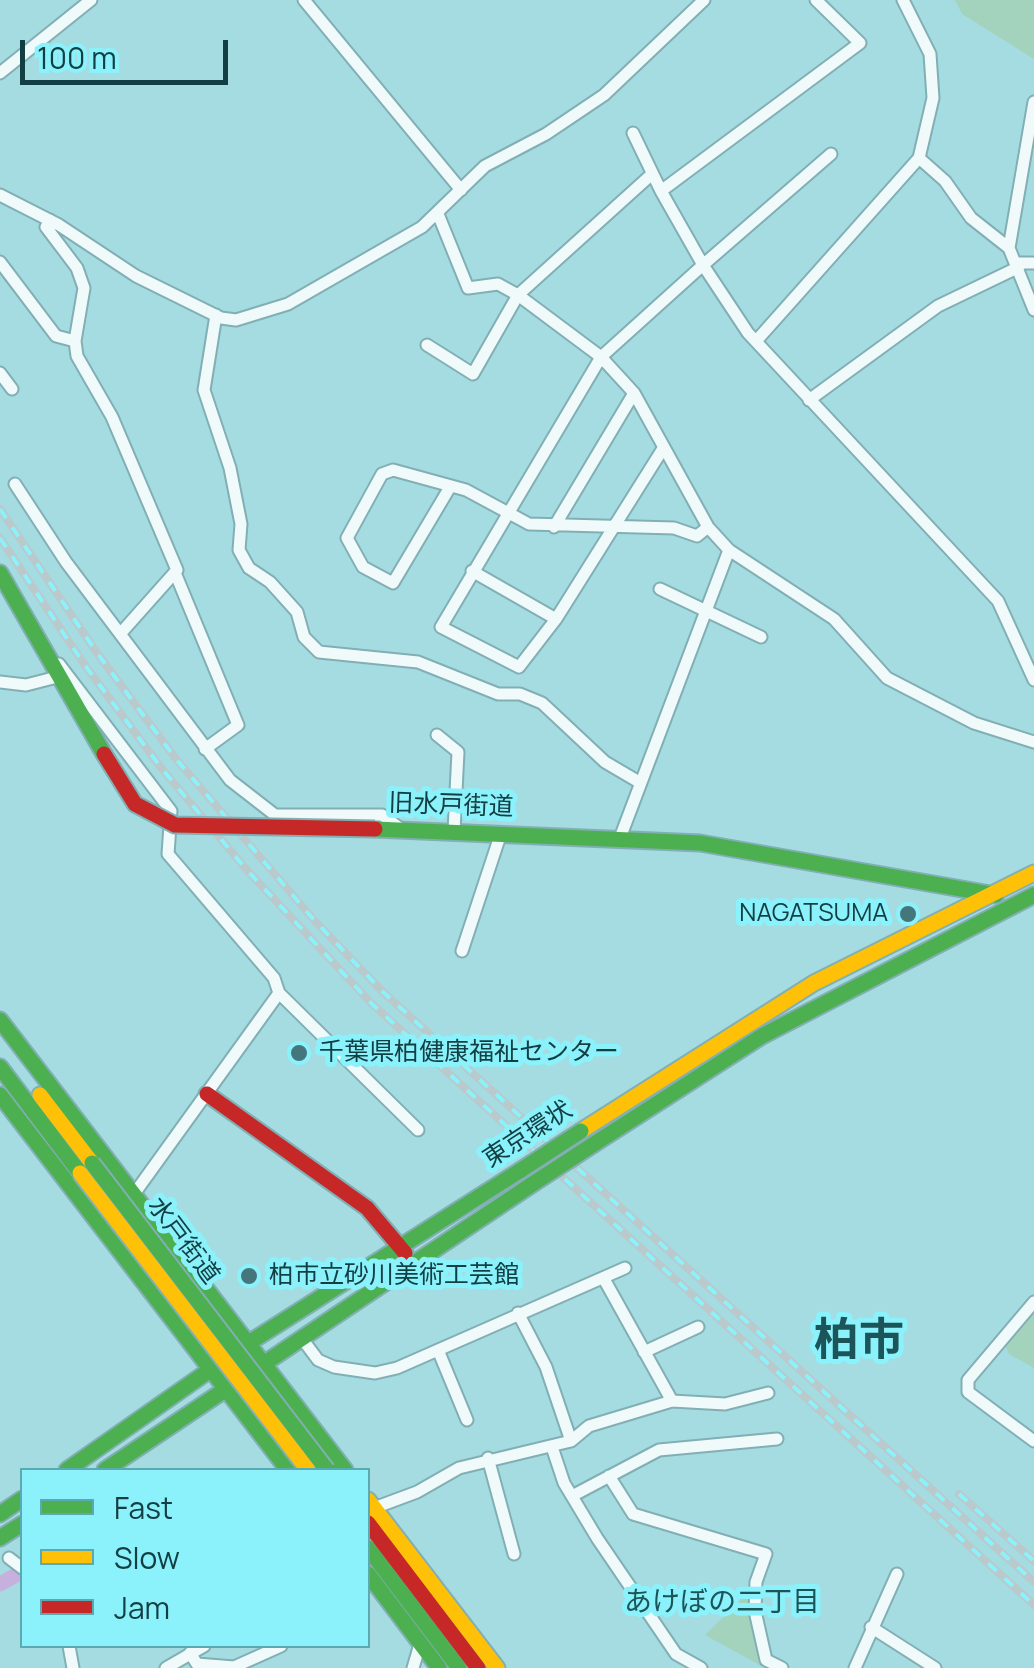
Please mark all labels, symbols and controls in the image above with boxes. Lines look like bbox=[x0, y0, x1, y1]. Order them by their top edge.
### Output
scale bar bbox=[25, 20, 232, 82]
text: 100 m bbox=[37, 37, 117, 78]
street label: 旧水戸街道 bbox=[388, 789, 514, 823]
place label: NAGATSUMA bbox=[739, 899, 888, 929]
marker: NAGATSUMA bbox=[897, 903, 919, 925]
place label: 千葉県柏健康福祉センター bbox=[319, 1038, 619, 1068]
marker: 千葉県柏健康福祉センター bbox=[288, 1042, 310, 1064]
street label: 東京環状 bbox=[478, 1095, 578, 1175]
street label: 水戸街道 bbox=[141, 1192, 225, 1290]
place label: 柏市立砂川美術工芸館 bbox=[269, 1261, 519, 1291]
marker: 柏市立砂川美術工芸館 bbox=[238, 1265, 260, 1287]
district label: 柏市 bbox=[814, 1315, 904, 1369]
legend bbox=[20, 1468, 370, 1648]
text: Fast bbox=[114, 1487, 173, 1528]
text: Slow bbox=[114, 1537, 180, 1578]
district label: あけぼの二丁目 bbox=[624, 1586, 820, 1620]
text: Jam bbox=[114, 1587, 170, 1628]

